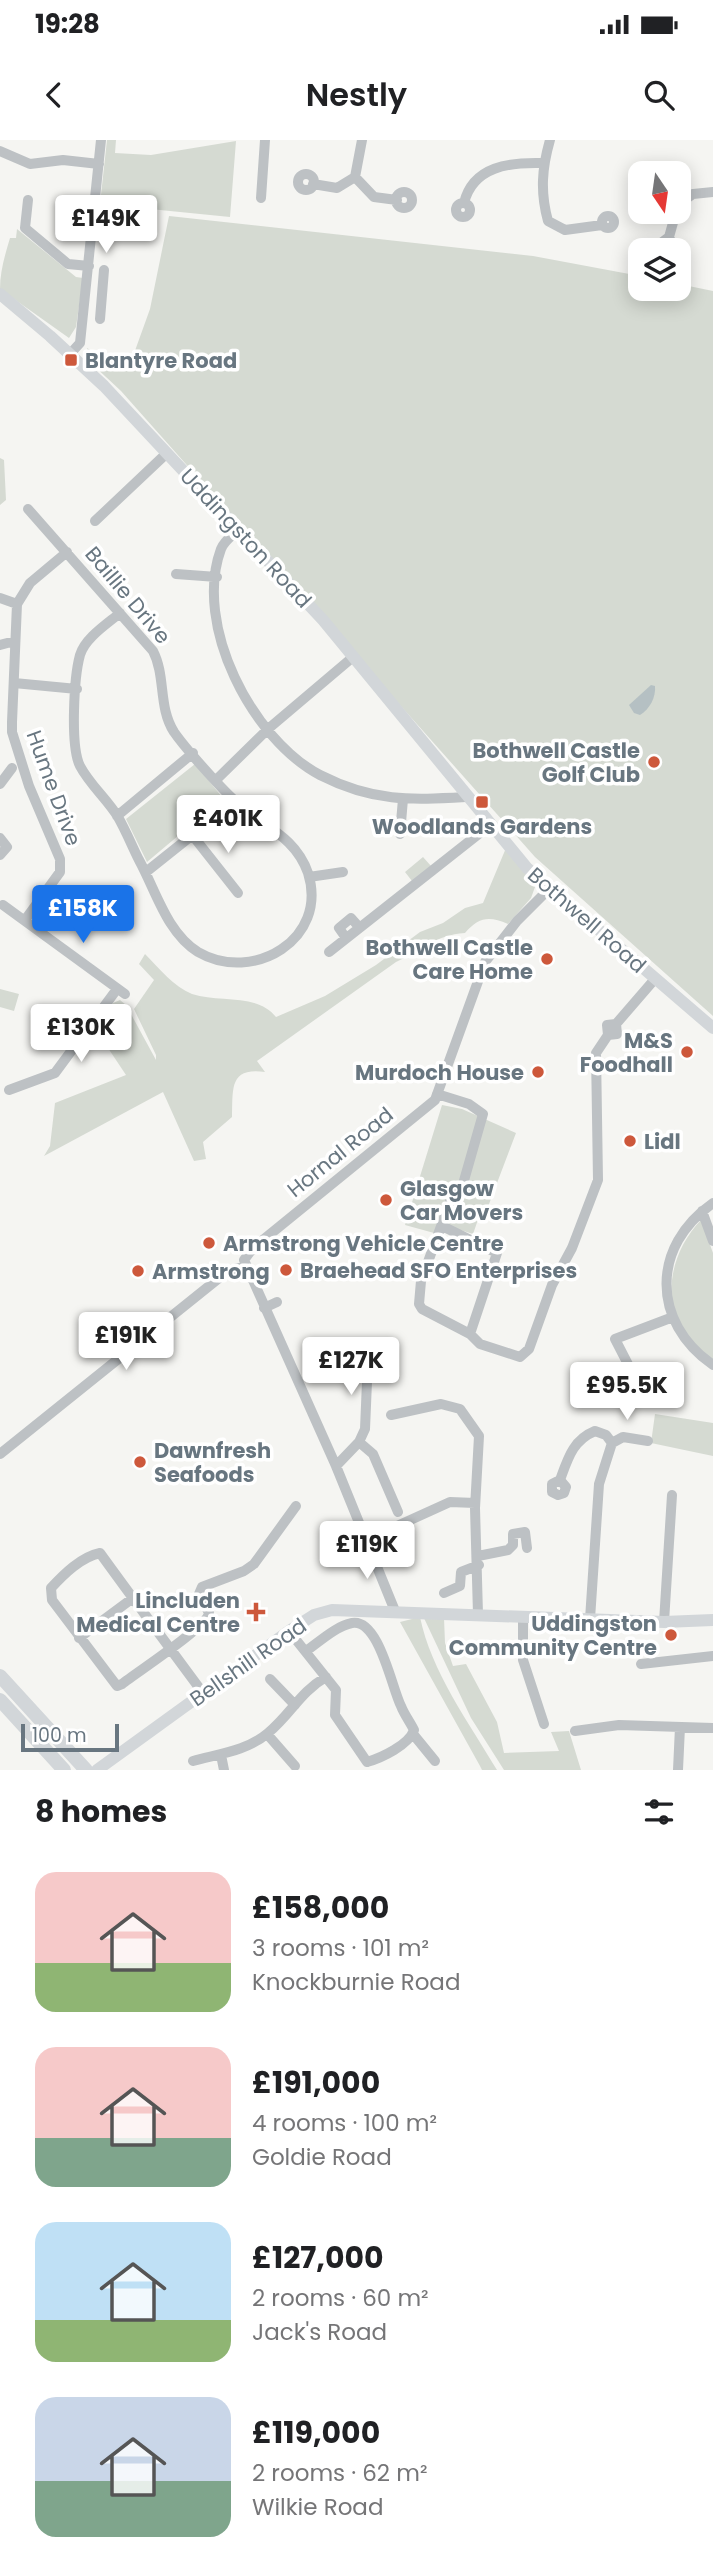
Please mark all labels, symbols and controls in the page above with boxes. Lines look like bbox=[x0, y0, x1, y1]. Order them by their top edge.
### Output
text: 19:28 bbox=[35, 6, 100, 42]
text: Nestly bbox=[306, 72, 407, 117]
icon: back bbox=[35, 76, 73, 114]
icon: search bbox=[640, 76, 678, 114]
north arrow bbox=[628, 161, 691, 224]
map controls bbox=[628, 161, 691, 301]
pin: £149K bbox=[57, 195, 155, 255]
text: £149K bbox=[71, 202, 141, 234]
button: layers bbox=[628, 238, 691, 301]
place label: Blantyre Road bbox=[85, 346, 237, 375]
marker: Blantyre Road bbox=[63, 352, 79, 368]
street label: Uddingston Road bbox=[174, 462, 318, 614]
street label: Baillie Drive bbox=[79, 540, 177, 650]
street label: Hume Drive bbox=[20, 726, 88, 850]
place label: Bothwell Castle Golf Club bbox=[473, 736, 640, 789]
marker: Bothwell Castle Golf Club bbox=[646, 754, 662, 770]
marker: Woodlands Gardens bbox=[474, 794, 490, 810]
pin: £401K bbox=[179, 796, 277, 855]
text: £401K bbox=[193, 802, 263, 834]
place label: Woodlands Gardens bbox=[372, 812, 592, 841]
street label: Bothwell Road bbox=[522, 860, 652, 980]
pin: £158K bbox=[34, 886, 132, 945]
text: £158K bbox=[48, 892, 118, 924]
place label: Bothwell Castle Care Home bbox=[366, 933, 533, 986]
marker: Bothwell Castle Care Home bbox=[539, 951, 555, 967]
pin: £130K bbox=[32, 1004, 130, 1064]
text: £130K bbox=[47, 1011, 115, 1043]
place label: M&S Foodhall bbox=[580, 1026, 673, 1079]
marker: M&S Foodhall bbox=[679, 1044, 695, 1060]
place label: Murdoch House bbox=[355, 1058, 524, 1087]
marker: Murdoch House bbox=[530, 1064, 546, 1080]
street label: Hornal Road bbox=[281, 1100, 399, 1204]
place label: Lidl bbox=[644, 1127, 681, 1156]
marker: Lidl bbox=[622, 1133, 638, 1149]
place label: Glasgow Car Movers bbox=[400, 1174, 523, 1227]
marker: Glasgow Car Movers bbox=[378, 1192, 394, 1208]
place label: Armstrong Vehicle Centre bbox=[223, 1229, 504, 1258]
marker: Armstrong Vehicle Centre bbox=[201, 1235, 217, 1251]
place label: Braehead SFO Enterprises bbox=[300, 1256, 577, 1285]
place label: Armstrong bbox=[152, 1257, 270, 1286]
marker: Braehead SFO Enterprises bbox=[278, 1262, 294, 1278]
marker: Armstrong bbox=[130, 1263, 146, 1279]
pin: £191K bbox=[77, 1312, 175, 1372]
text: £191K bbox=[95, 1319, 157, 1351]
pin: £127K bbox=[302, 1338, 400, 1397]
text: £127K bbox=[318, 1344, 384, 1376]
pin: £95.5K bbox=[570, 1362, 684, 1422]
text: £95.5K bbox=[586, 1369, 668, 1401]
place label: Dawnfresh Seafoods bbox=[154, 1436, 271, 1489]
marker: Dawnfresh Seafoods bbox=[132, 1454, 148, 1470]
pin: £119K bbox=[318, 1522, 416, 1581]
text: £119K bbox=[336, 1528, 398, 1560]
place label: Lincluden Medical Centre bbox=[76, 1586, 240, 1639]
marker: Lincluden Medical Centre bbox=[246, 1602, 266, 1622]
place label: Uddingston Community Centre bbox=[449, 1609, 657, 1662]
street label: Bellshill Road bbox=[184, 1611, 312, 1713]
marker: Uddingston Community Centre bbox=[663, 1627, 679, 1643]
scale bar bbox=[21, 1721, 119, 1753]
text: 100 m bbox=[32, 1722, 87, 1749]
text: 8 homes bbox=[35, 1790, 167, 1833]
icon: filters bbox=[640, 1793, 678, 1831]
text: £158,000 bbox=[252, 1886, 389, 1929]
icon: home bbox=[91, 1900, 175, 1984]
text: 3 rooms · 101 m² bbox=[252, 1932, 429, 1964]
text: Knockburnie Road bbox=[252, 1966, 460, 1998]
text: £191,000 bbox=[252, 2061, 380, 2104]
icon: home bbox=[91, 2075, 175, 2159]
text: 4 rooms · 100 m² bbox=[252, 2107, 437, 2139]
text: Goldie Road bbox=[252, 2141, 392, 2173]
text: £127,000 bbox=[252, 2236, 384, 2279]
icon: home bbox=[91, 2250, 175, 2334]
text: 2 rooms · 60 m² bbox=[252, 2282, 429, 2314]
text: Jack's Road bbox=[252, 2316, 387, 2348]
text: £119,000 bbox=[252, 2411, 380, 2454]
icon: home bbox=[91, 2425, 175, 2509]
text: 2 rooms · 62 m² bbox=[252, 2457, 428, 2489]
text: Wilkie Road bbox=[252, 2491, 383, 2523]

